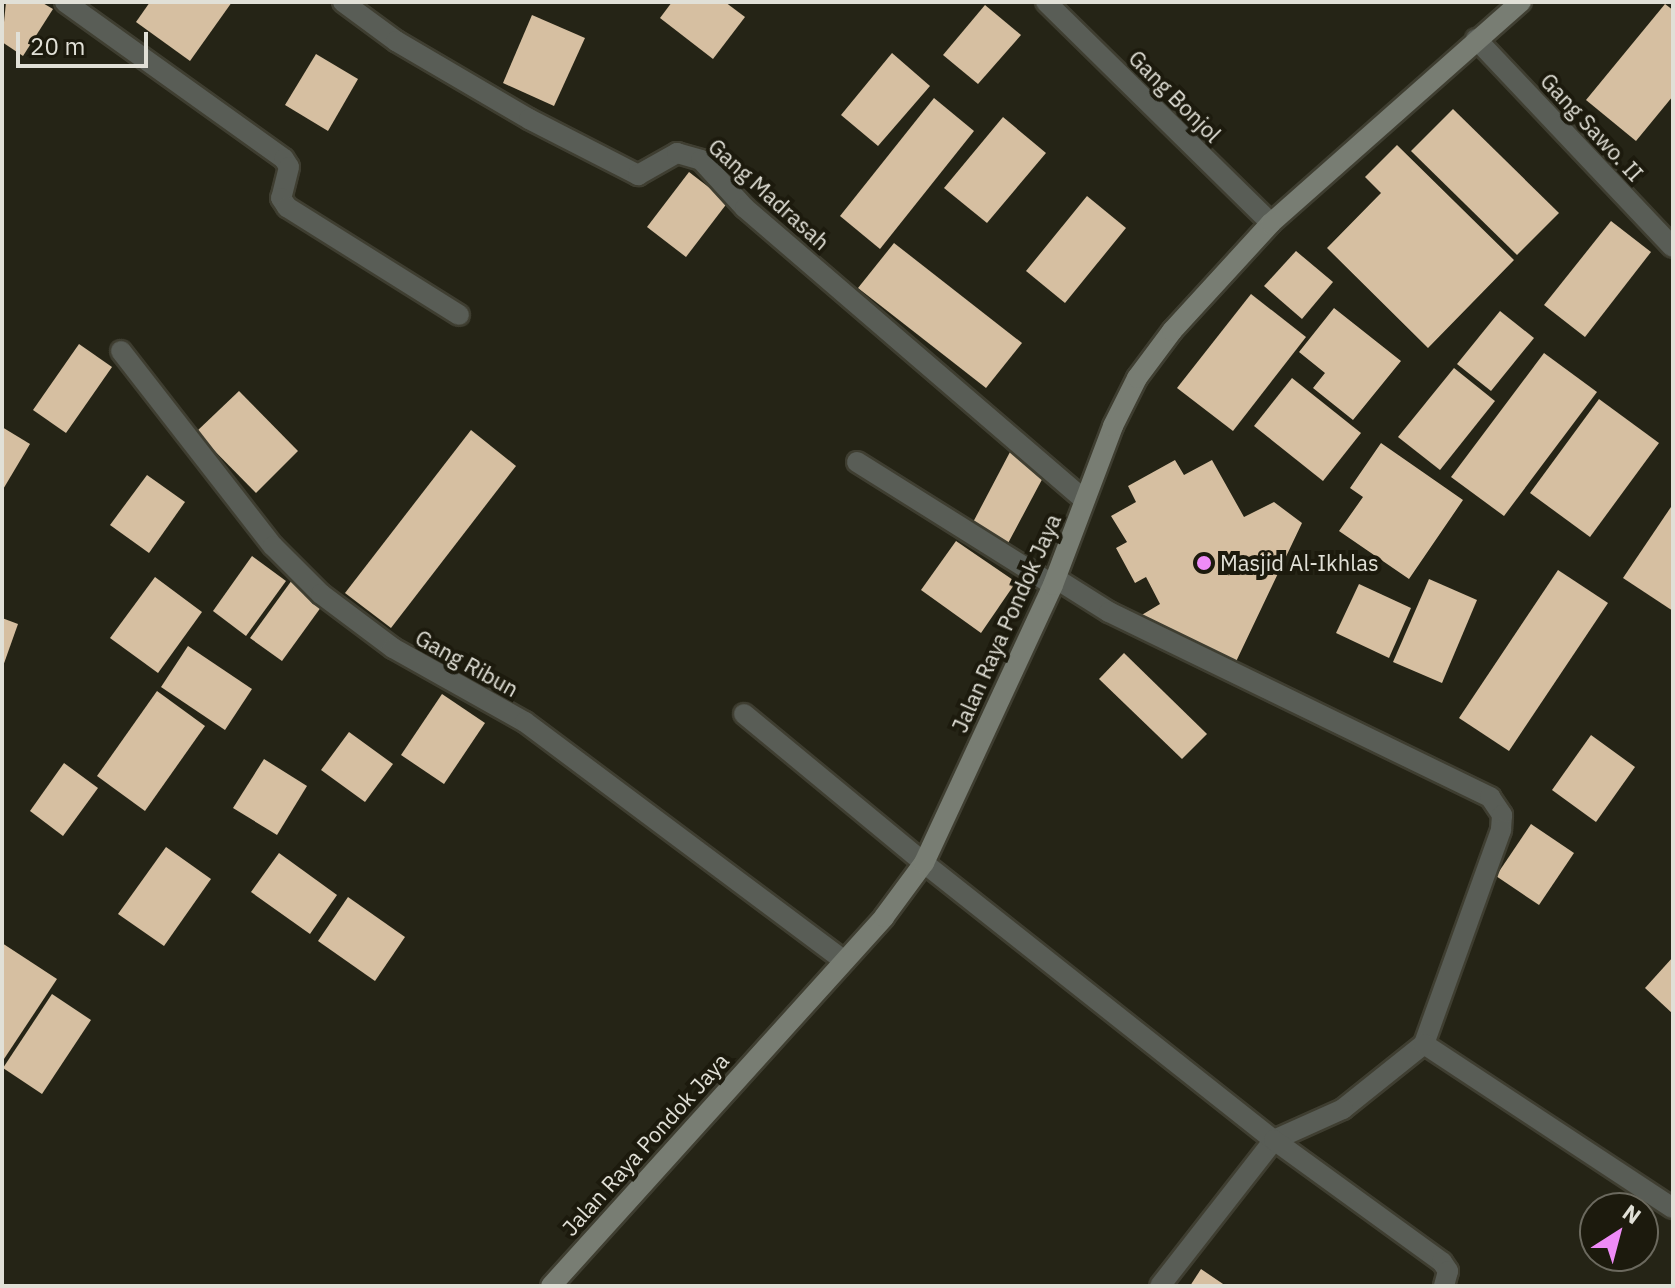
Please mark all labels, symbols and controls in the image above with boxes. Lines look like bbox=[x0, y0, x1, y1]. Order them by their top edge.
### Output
scale bar bbox=[20, 16, 152, 66]
text: 20 m bbox=[30, 30, 85, 62]
street label: Gang Bonjol bbox=[1123, 44, 1227, 148]
street label: Gang Sawo. II bbox=[1535, 67, 1649, 187]
street label: Gang Madrasah bbox=[703, 133, 835, 255]
street label: Jalan Raya Pondok Jaya bbox=[946, 510, 1066, 736]
place label: Masjid Al-Ikhlas bbox=[1220, 550, 1379, 576]
marker: Masjid Al-Ikhlas bbox=[1195, 554, 1213, 572]
street label: Gang Ribun bbox=[411, 624, 523, 702]
street label: Jalan Raya Pondok Jaya bbox=[556, 1047, 734, 1241]
north arrow bbox=[1579, 1192, 1659, 1272]
text: N bbox=[1617, 1197, 1647, 1230]

